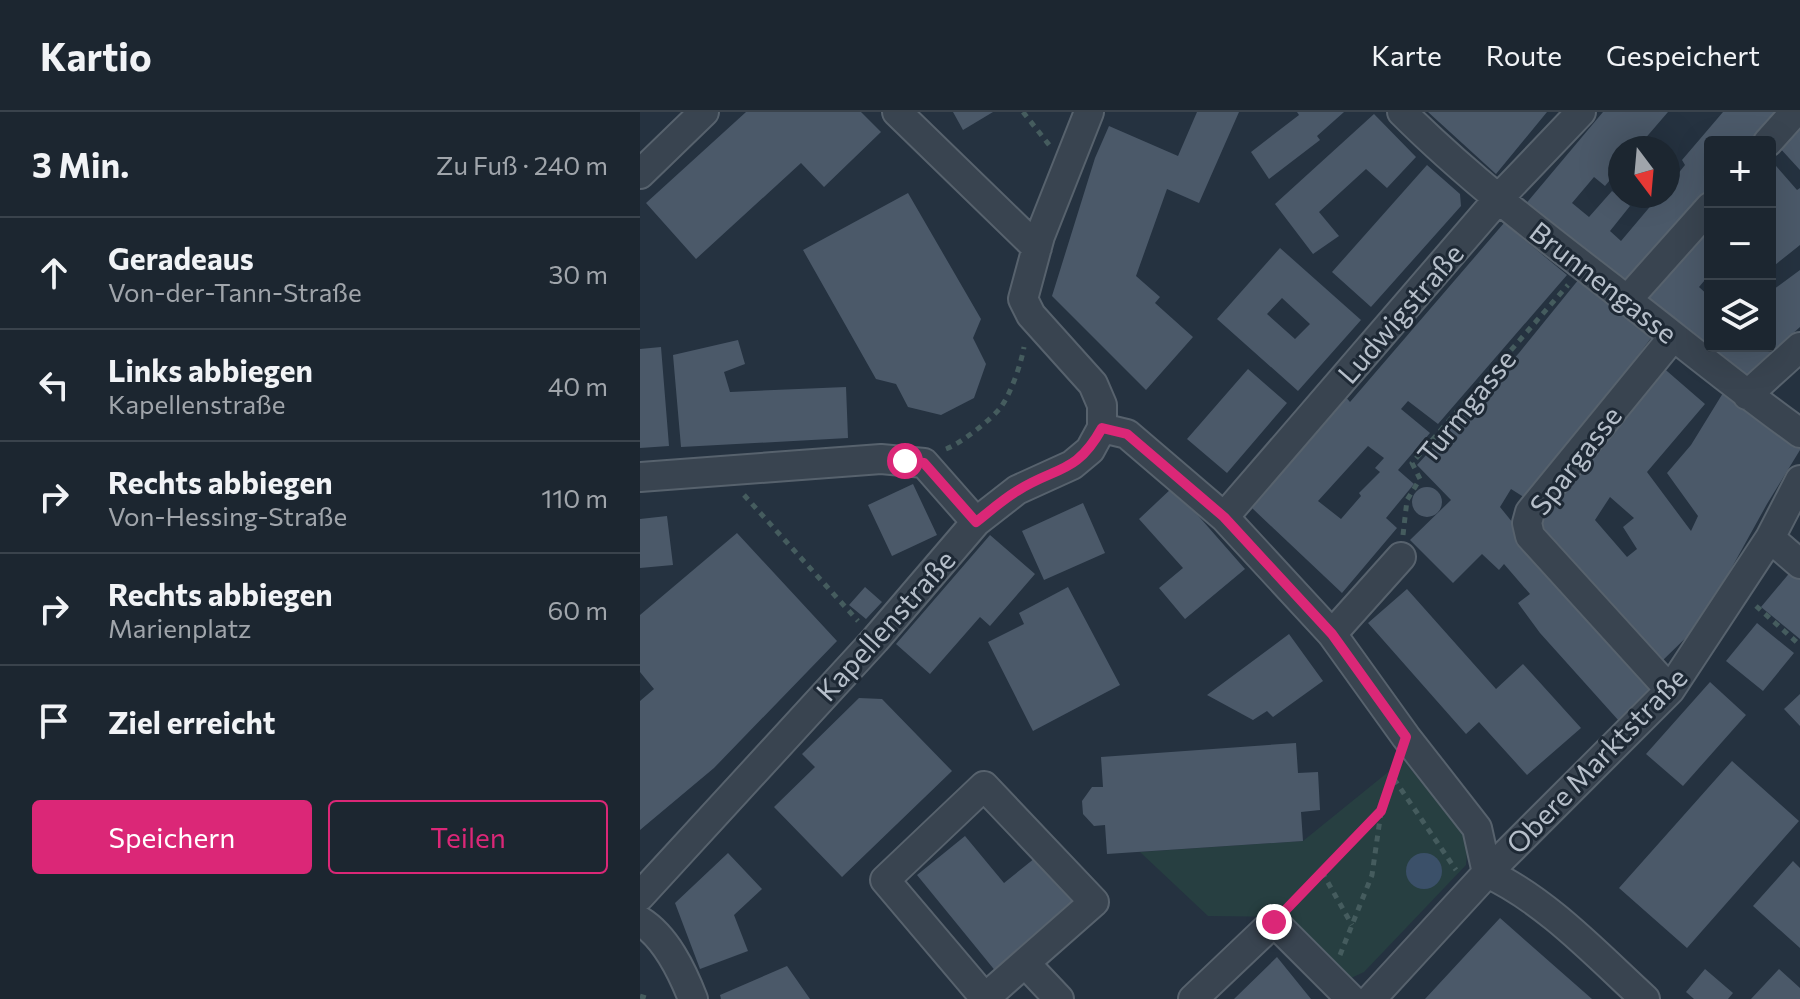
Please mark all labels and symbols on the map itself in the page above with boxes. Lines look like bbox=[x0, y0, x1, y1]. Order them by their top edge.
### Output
north arrow bbox=[1608, 136, 1680, 208]
street label: Brunnengasse bbox=[1524, 214, 1684, 350]
street label: Ludwigstraße bbox=[1330, 236, 1470, 390]
street label: Turmgasse bbox=[1410, 342, 1522, 470]
street label: Spargasse bbox=[1522, 399, 1628, 521]
route start bbox=[887, 443, 923, 479]
street label: Kapellenstraße bbox=[808, 543, 962, 707]
street label: Obere Marktstraße bbox=[1499, 660, 1693, 860]
route end bbox=[1256, 904, 1292, 940]

